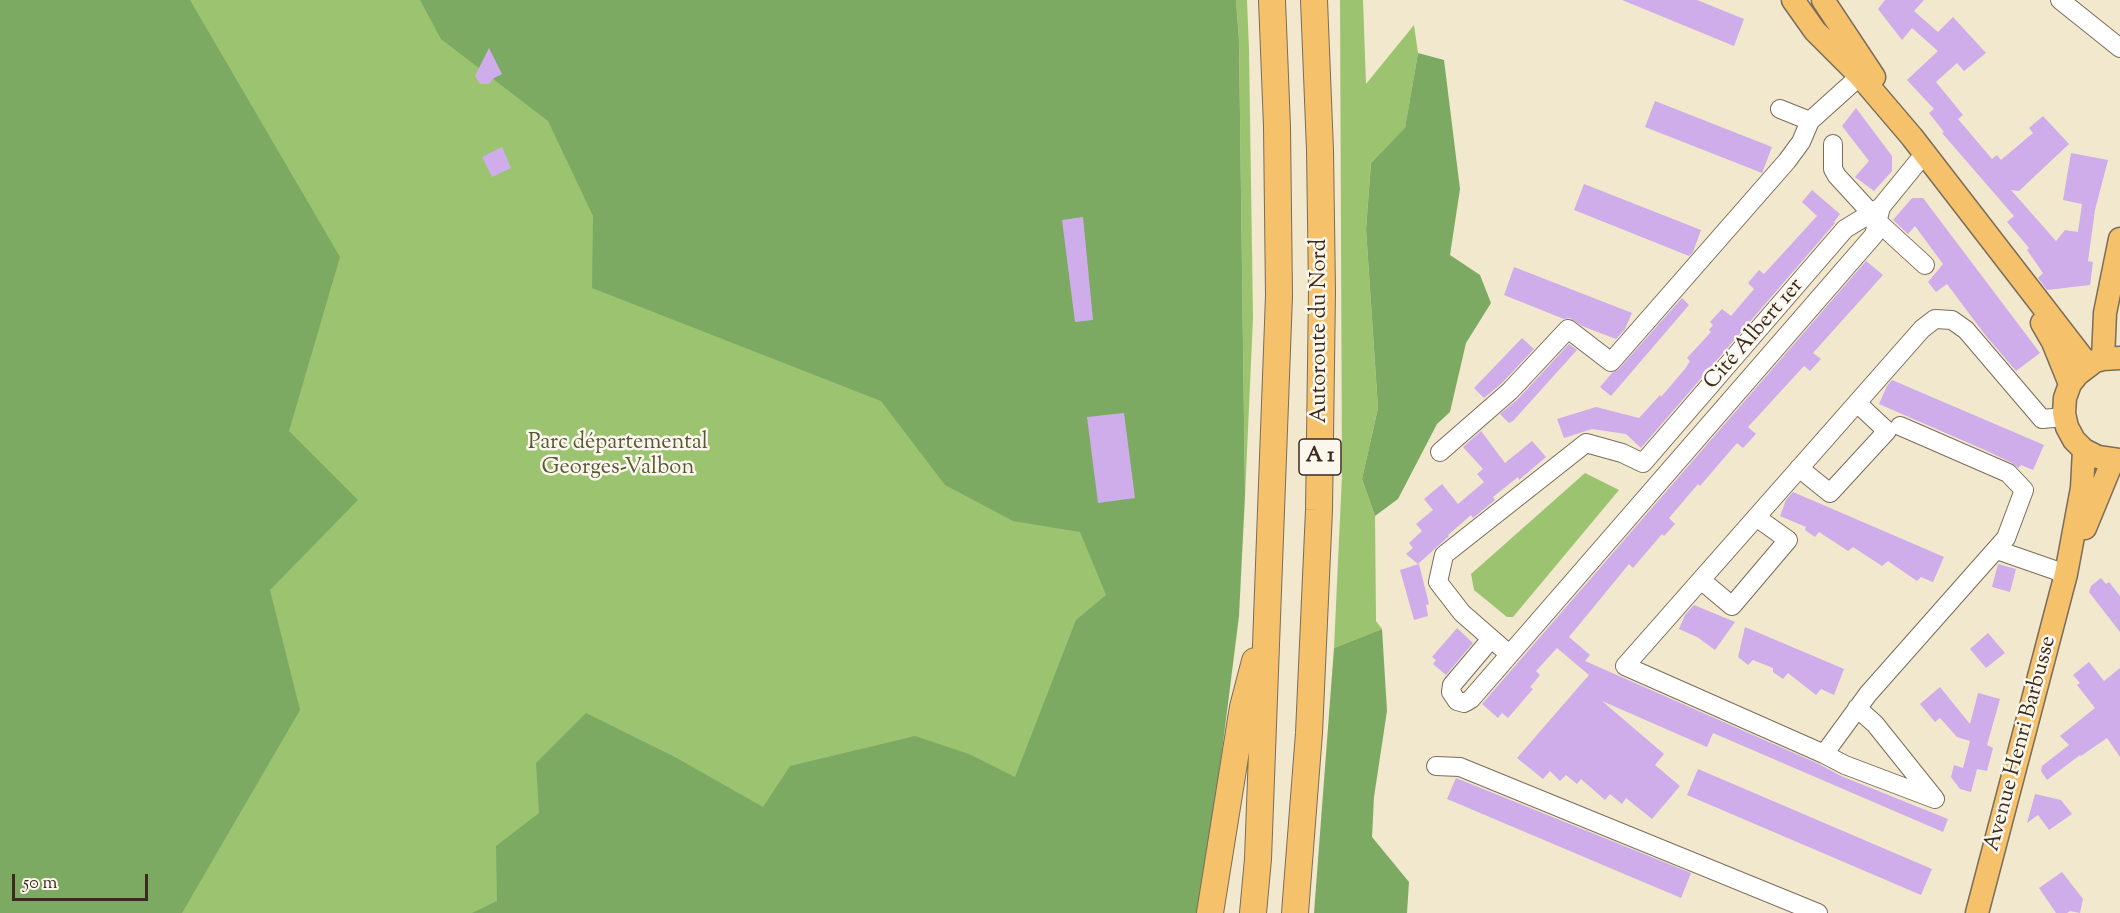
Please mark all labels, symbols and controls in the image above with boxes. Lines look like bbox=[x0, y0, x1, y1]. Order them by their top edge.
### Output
street label: Autoroute du Nord bbox=[1308, 239, 1334, 423]
street label: Cité Albert 1er bbox=[1700, 274, 1810, 396]
park label: Parc départemental Georges-Valbon bbox=[528, 431, 708, 482]
road number: A 1 bbox=[1299, 439, 1341, 475]
street label: Avenue Henri Barbusse bbox=[1981, 633, 2063, 855]
scale bar bbox=[15, 862, 152, 900]
text: 50 m bbox=[23, 871, 57, 897]

